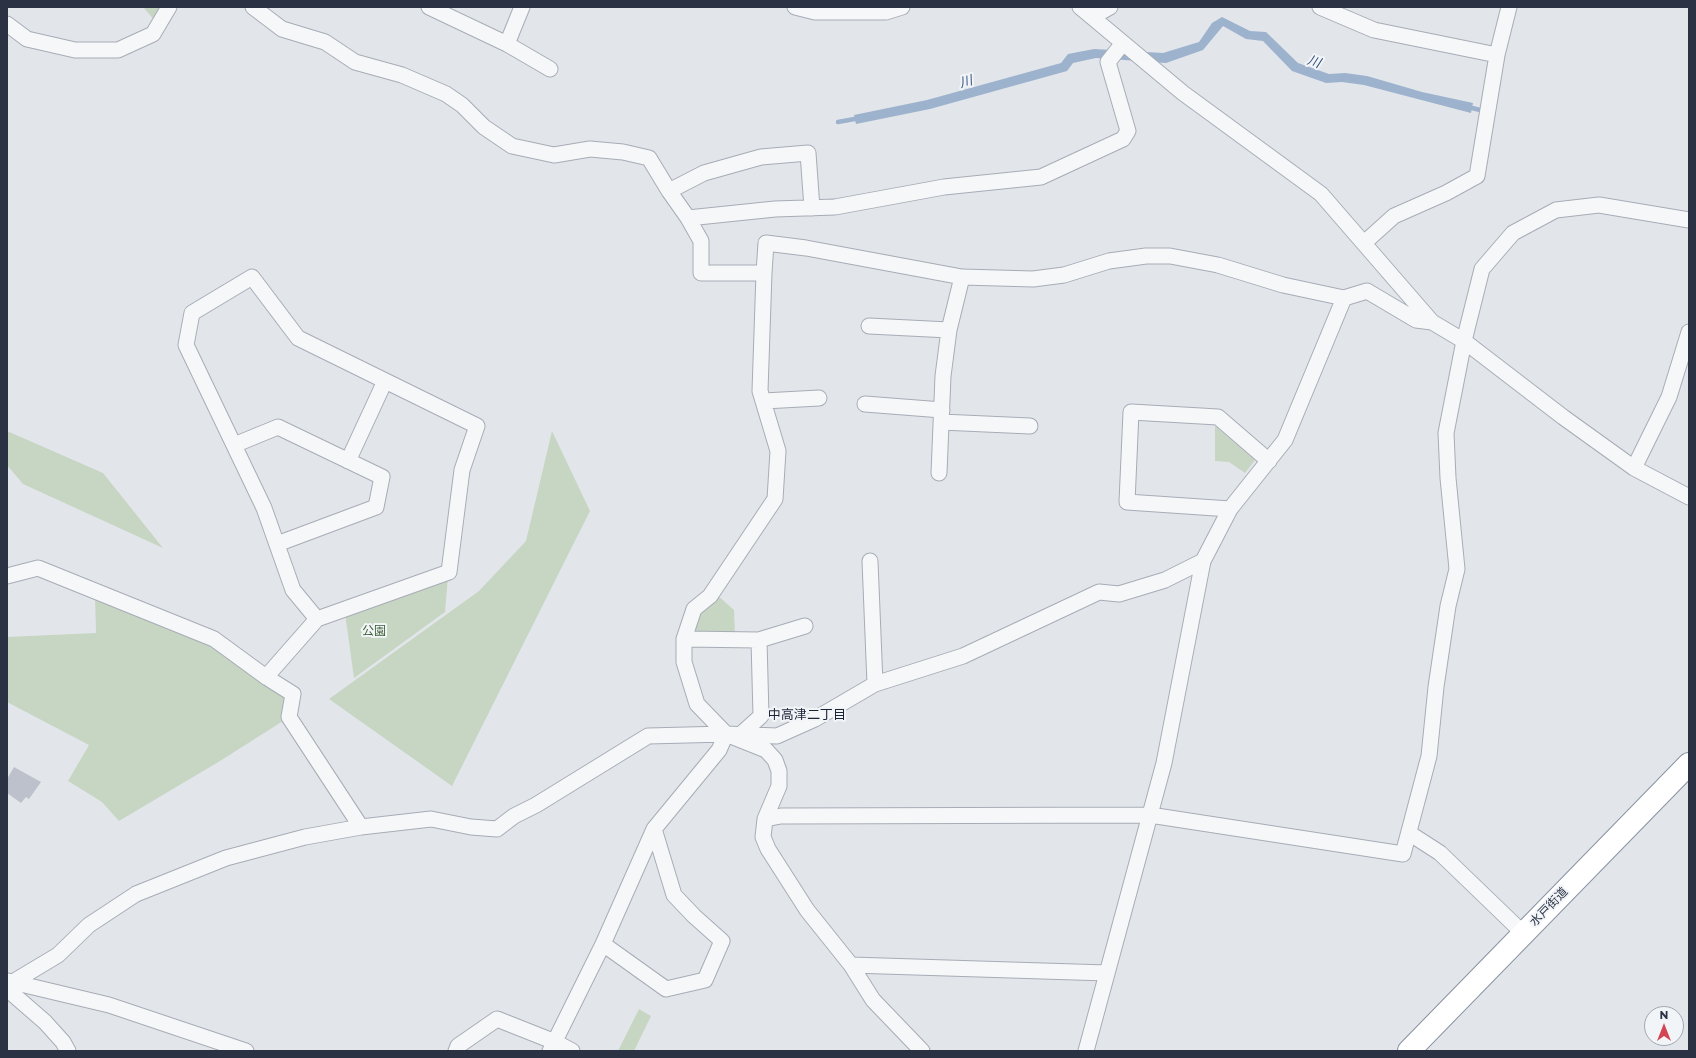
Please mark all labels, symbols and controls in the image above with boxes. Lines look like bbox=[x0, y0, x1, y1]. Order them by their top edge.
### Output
water label: 川 bbox=[1305, 53, 1323, 71]
water label: 川 bbox=[958, 73, 974, 91]
park label: 公園 bbox=[362, 624, 386, 638]
district label: 中高津二丁目 bbox=[768, 707, 846, 723]
street label: 水戸街道 bbox=[1527, 885, 1571, 929]
north arrow bbox=[1644, 1006, 1684, 1046]
text: N bbox=[1660, 1008, 1668, 1022]

